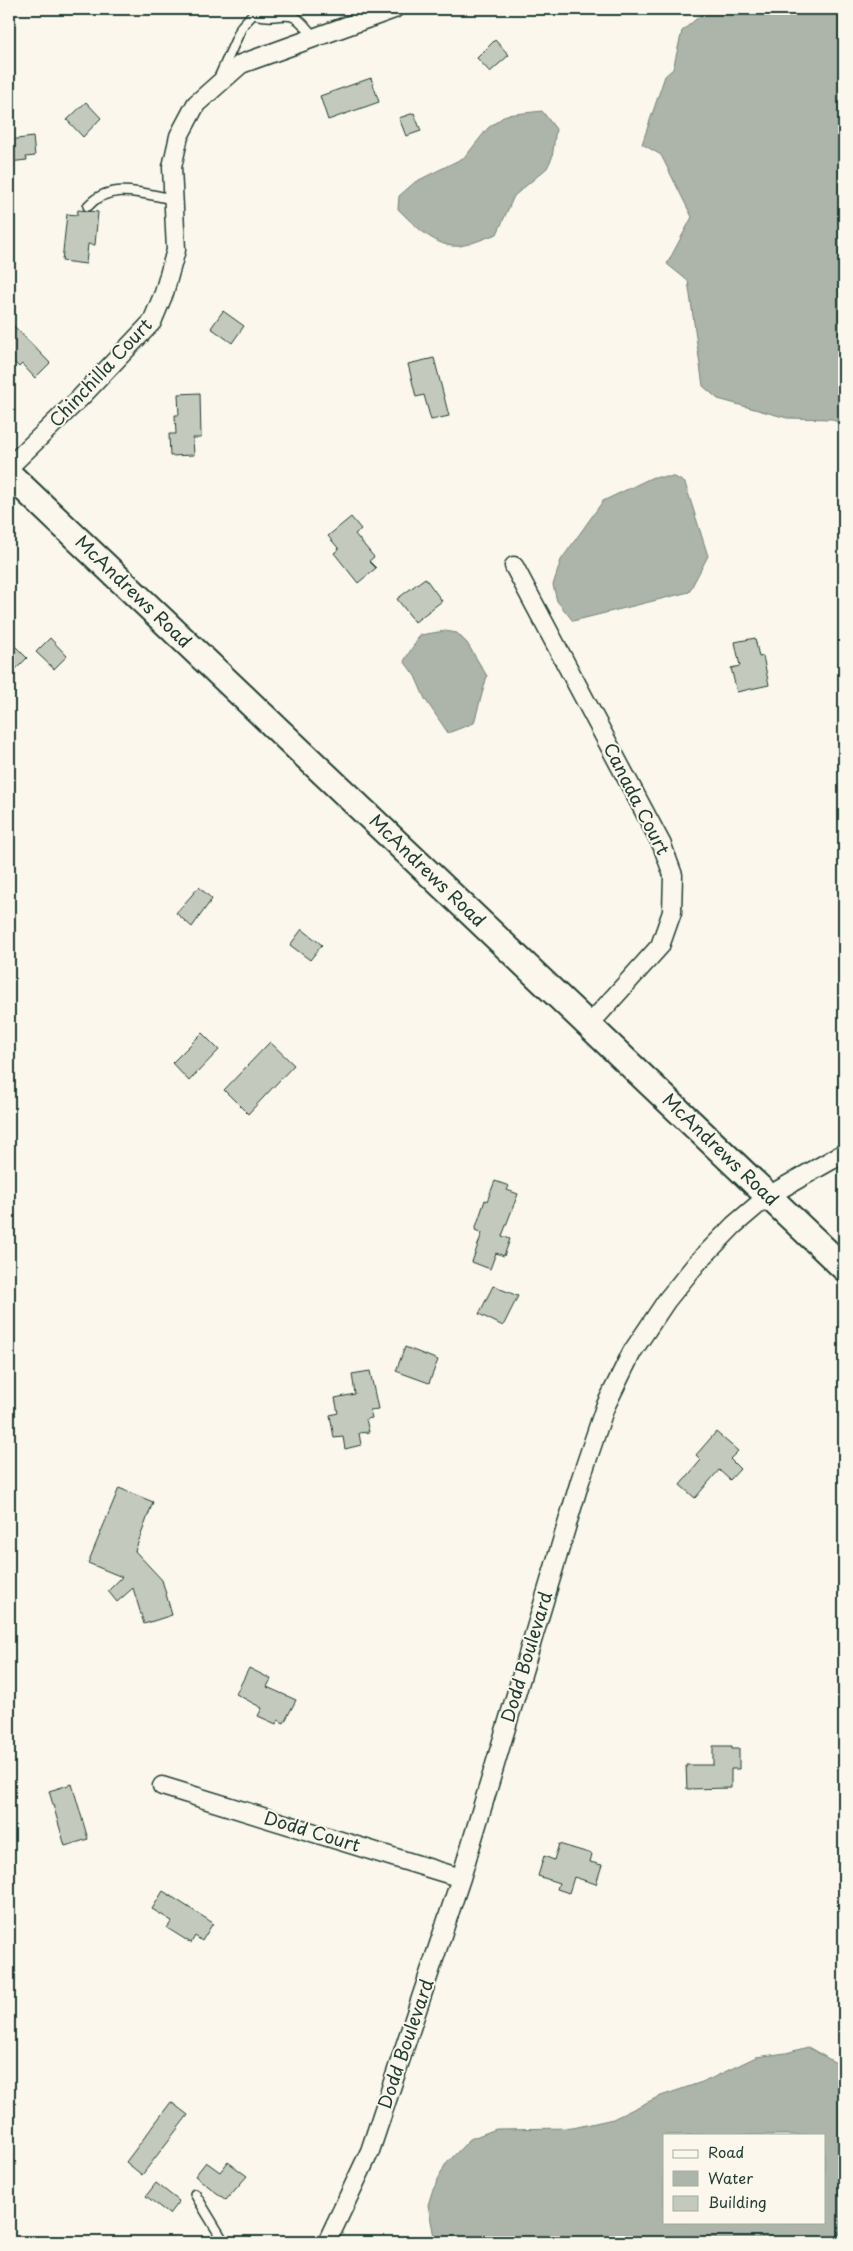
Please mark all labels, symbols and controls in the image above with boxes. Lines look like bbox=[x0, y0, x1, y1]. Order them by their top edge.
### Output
street label: Chinchilla Court bbox=[42, 311, 158, 432]
street label: McAndrews Road bbox=[70, 528, 198, 654]
street label: Canada Court bbox=[597, 737, 677, 859]
street label: McAndrews Road bbox=[364, 807, 492, 933]
street label: McAndrews Road bbox=[657, 1086, 785, 1212]
street label: Dodd Boulevard bbox=[493, 1588, 558, 1725]
street label: Dodd Court bbox=[261, 1803, 364, 1858]
street label: Dodd Boulevard bbox=[370, 1975, 439, 2112]
legend bbox=[663, 2134, 826, 2224]
text: Road bbox=[708, 2140, 744, 2163]
text: Water bbox=[708, 2166, 753, 2189]
text: Building bbox=[708, 2190, 767, 2213]

